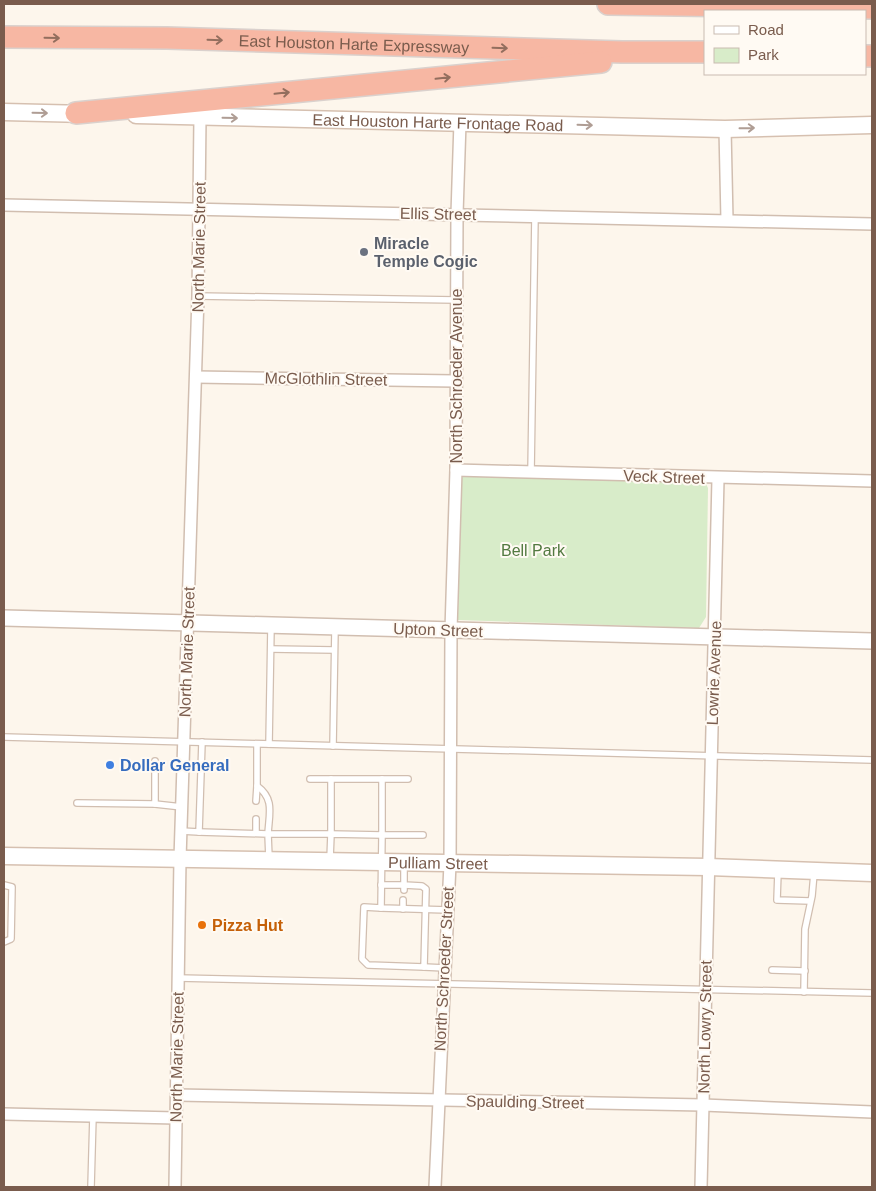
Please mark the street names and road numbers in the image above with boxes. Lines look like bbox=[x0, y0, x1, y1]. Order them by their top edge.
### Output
street label: East Houston Harte Expressway bbox=[238, 32, 469, 56]
street label: East Houston Harte Frontage Road bbox=[312, 111, 564, 134]
street label: North Marie Street bbox=[189, 181, 209, 312]
street label: Ellis Street bbox=[400, 205, 477, 223]
street label: North Schroeder Avenue bbox=[448, 288, 465, 463]
street label: McGlothlin Street bbox=[265, 369, 388, 389]
street label: Veck Street bbox=[623, 467, 706, 487]
street label: North Marie Street bbox=[176, 586, 198, 718]
street label: Upton Street bbox=[393, 620, 484, 640]
street label: Lowrie Avenue bbox=[704, 620, 724, 726]
street label: Pulliam Street bbox=[388, 854, 488, 872]
street label: North Schroeder Street bbox=[431, 886, 457, 1052]
street label: North Lowry Street bbox=[695, 960, 715, 1094]
street label: North Marie Street bbox=[167, 991, 187, 1122]
street label: Spaulding Street bbox=[466, 1092, 585, 1112]

